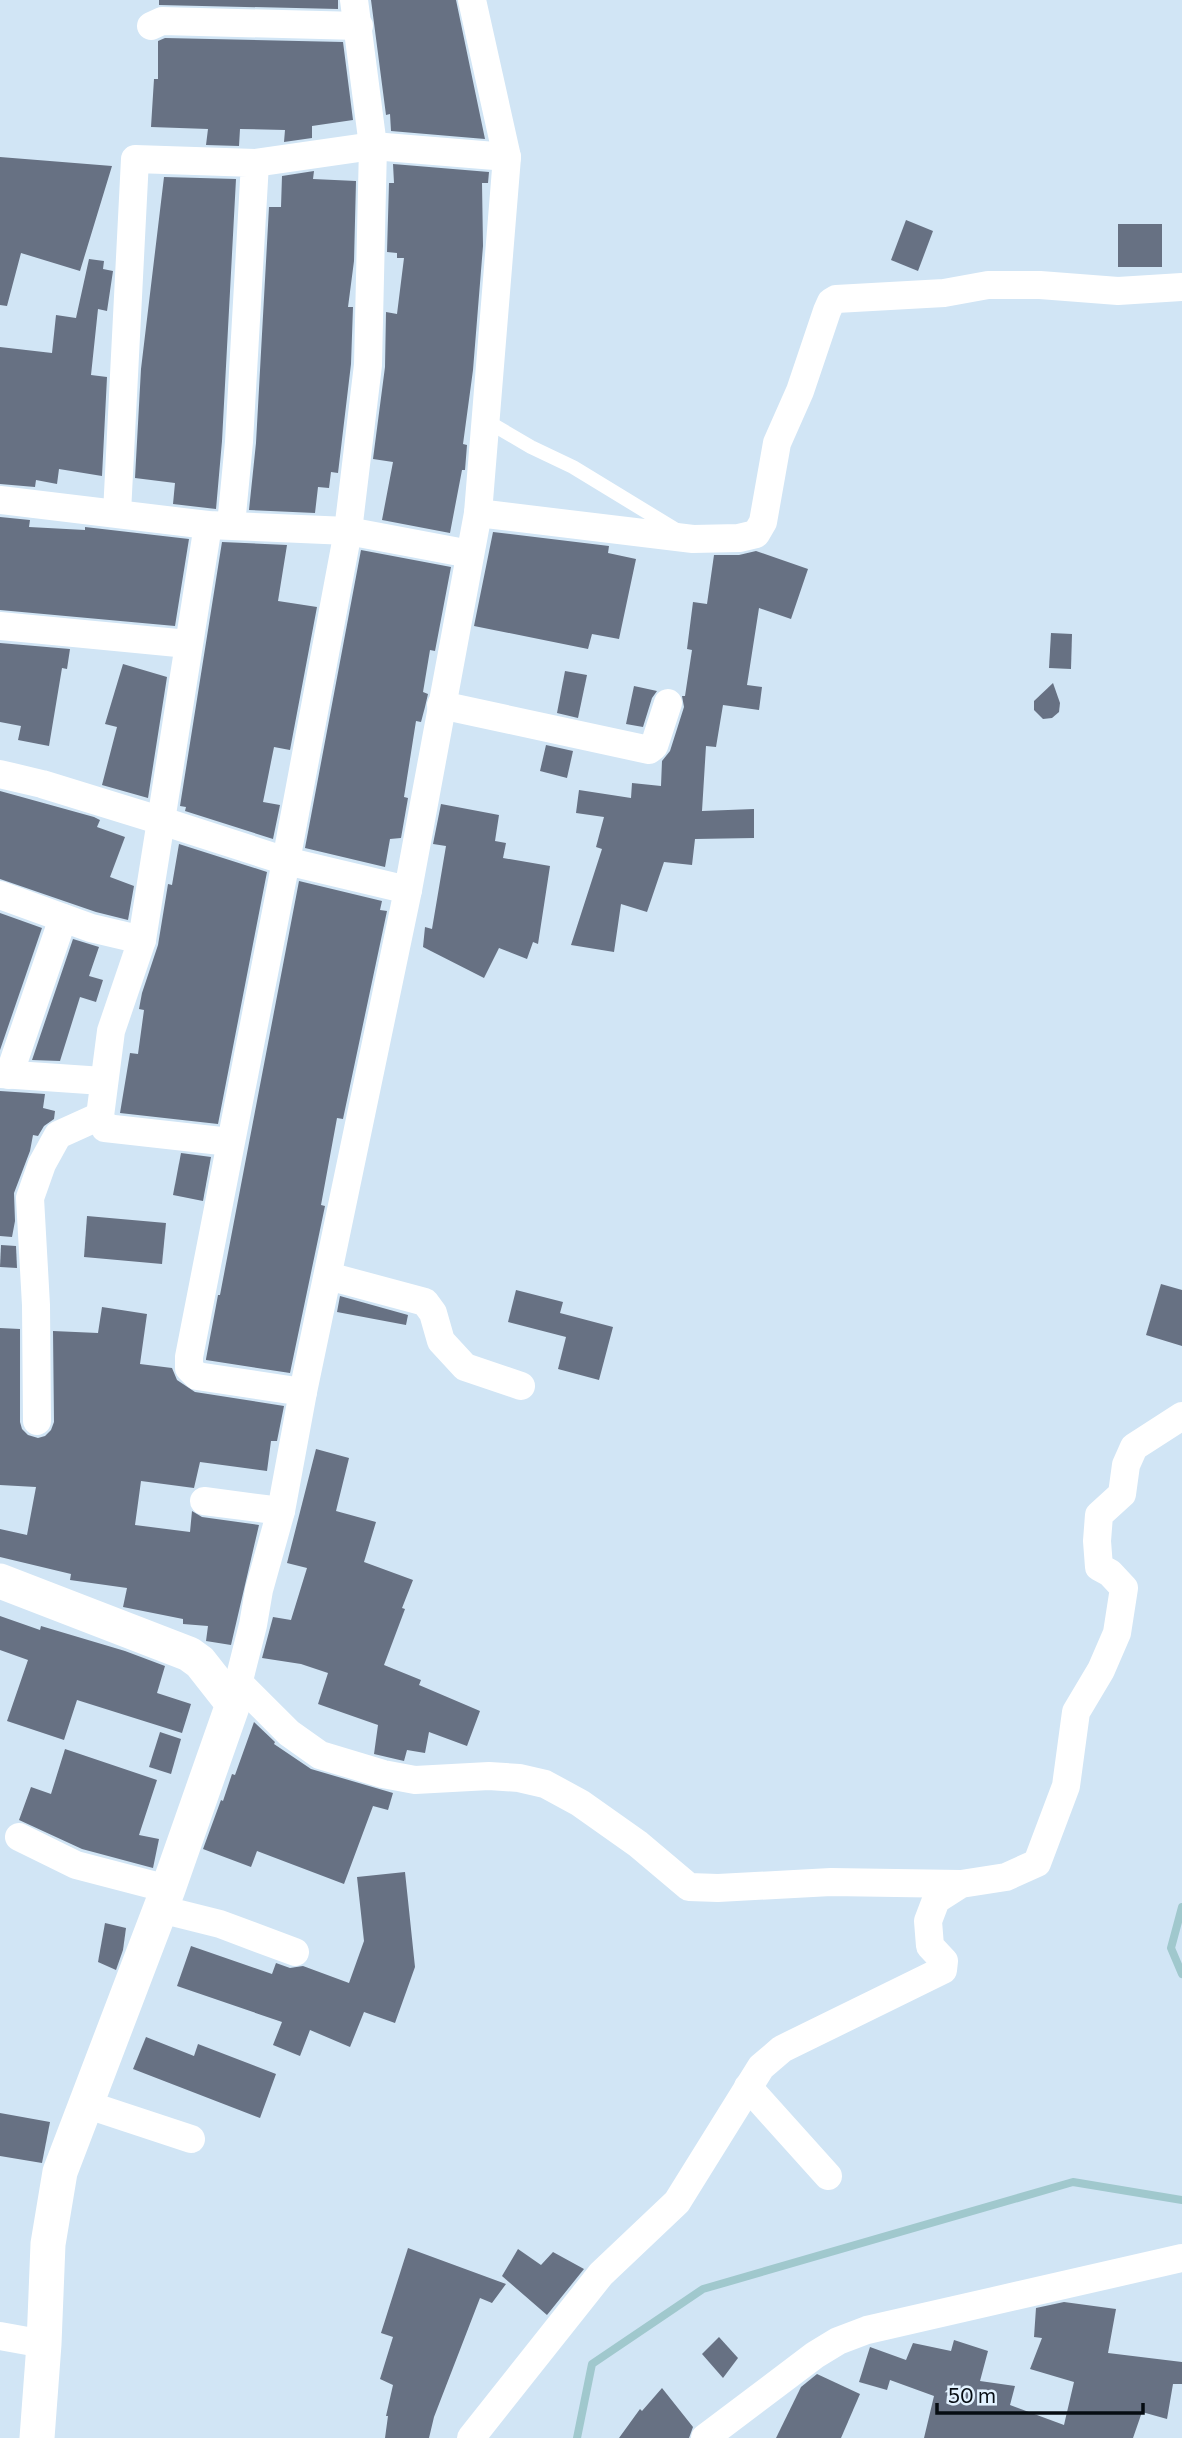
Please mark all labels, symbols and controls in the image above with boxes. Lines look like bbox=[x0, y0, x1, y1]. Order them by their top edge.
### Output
scale bar bbox=[937, 2372, 1144, 2416]
text: 50 m bbox=[948, 2382, 996, 2407]

